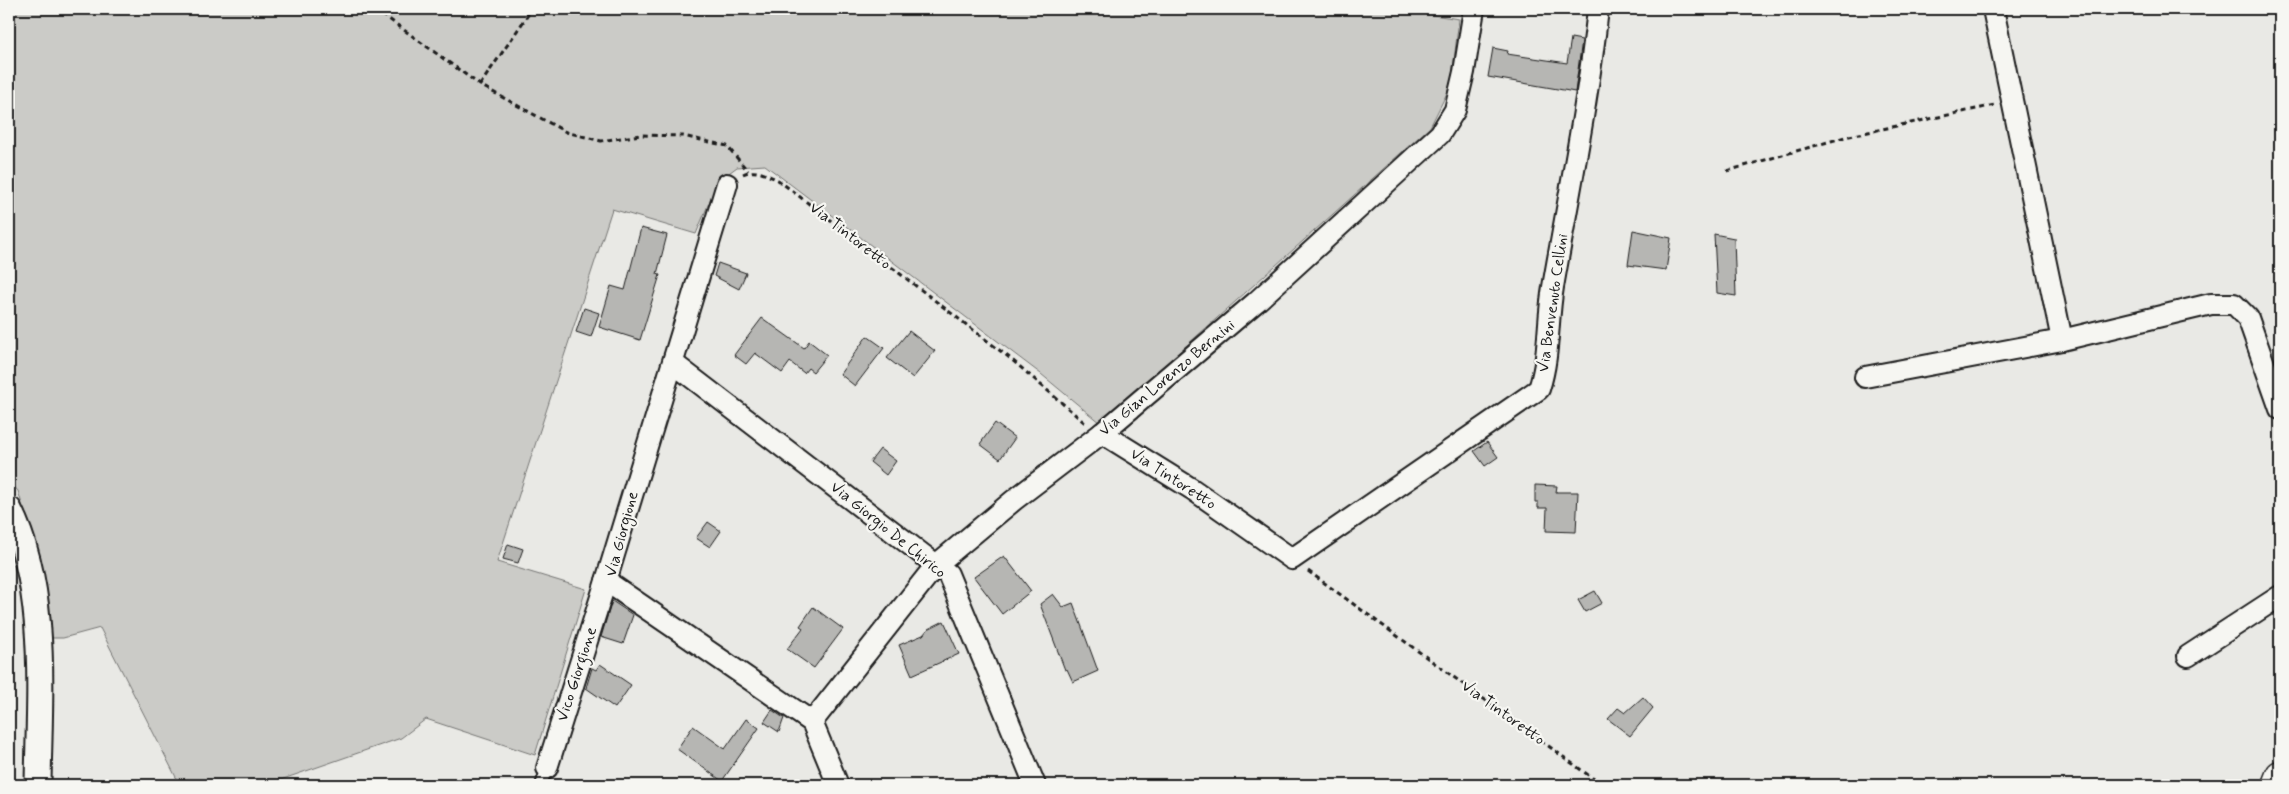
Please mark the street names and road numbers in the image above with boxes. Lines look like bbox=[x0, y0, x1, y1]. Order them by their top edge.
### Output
street label: Via Tintoretto bbox=[805, 197, 895, 275]
street label: Via Benvenuto Cellini bbox=[1533, 232, 1573, 374]
street label: Via Gian Lorenzo Bernini bbox=[1095, 315, 1240, 441]
street label: Via Tintoretto bbox=[1126, 443, 1220, 515]
street label: Via Giorgio De Chirico bbox=[825, 477, 950, 584]
street label: Via Giorgione bbox=[601, 489, 644, 579]
street label: Vico Giorgione bbox=[552, 624, 603, 724]
street label: Via Tintoretto bbox=[1457, 676, 1549, 751]

